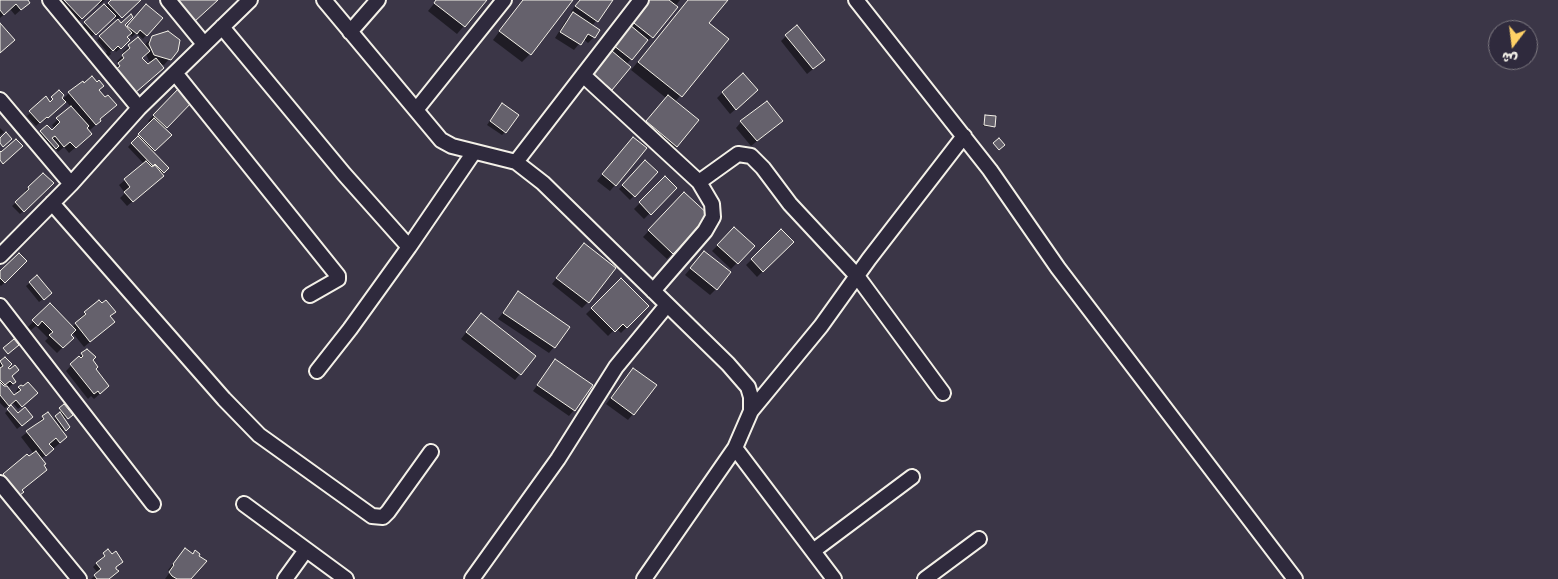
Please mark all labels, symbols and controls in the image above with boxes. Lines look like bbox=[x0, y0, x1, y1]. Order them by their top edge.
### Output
north arrow bbox=[1488, 20, 1538, 70]
text: ش bbox=[1499, 48, 1519, 70]

